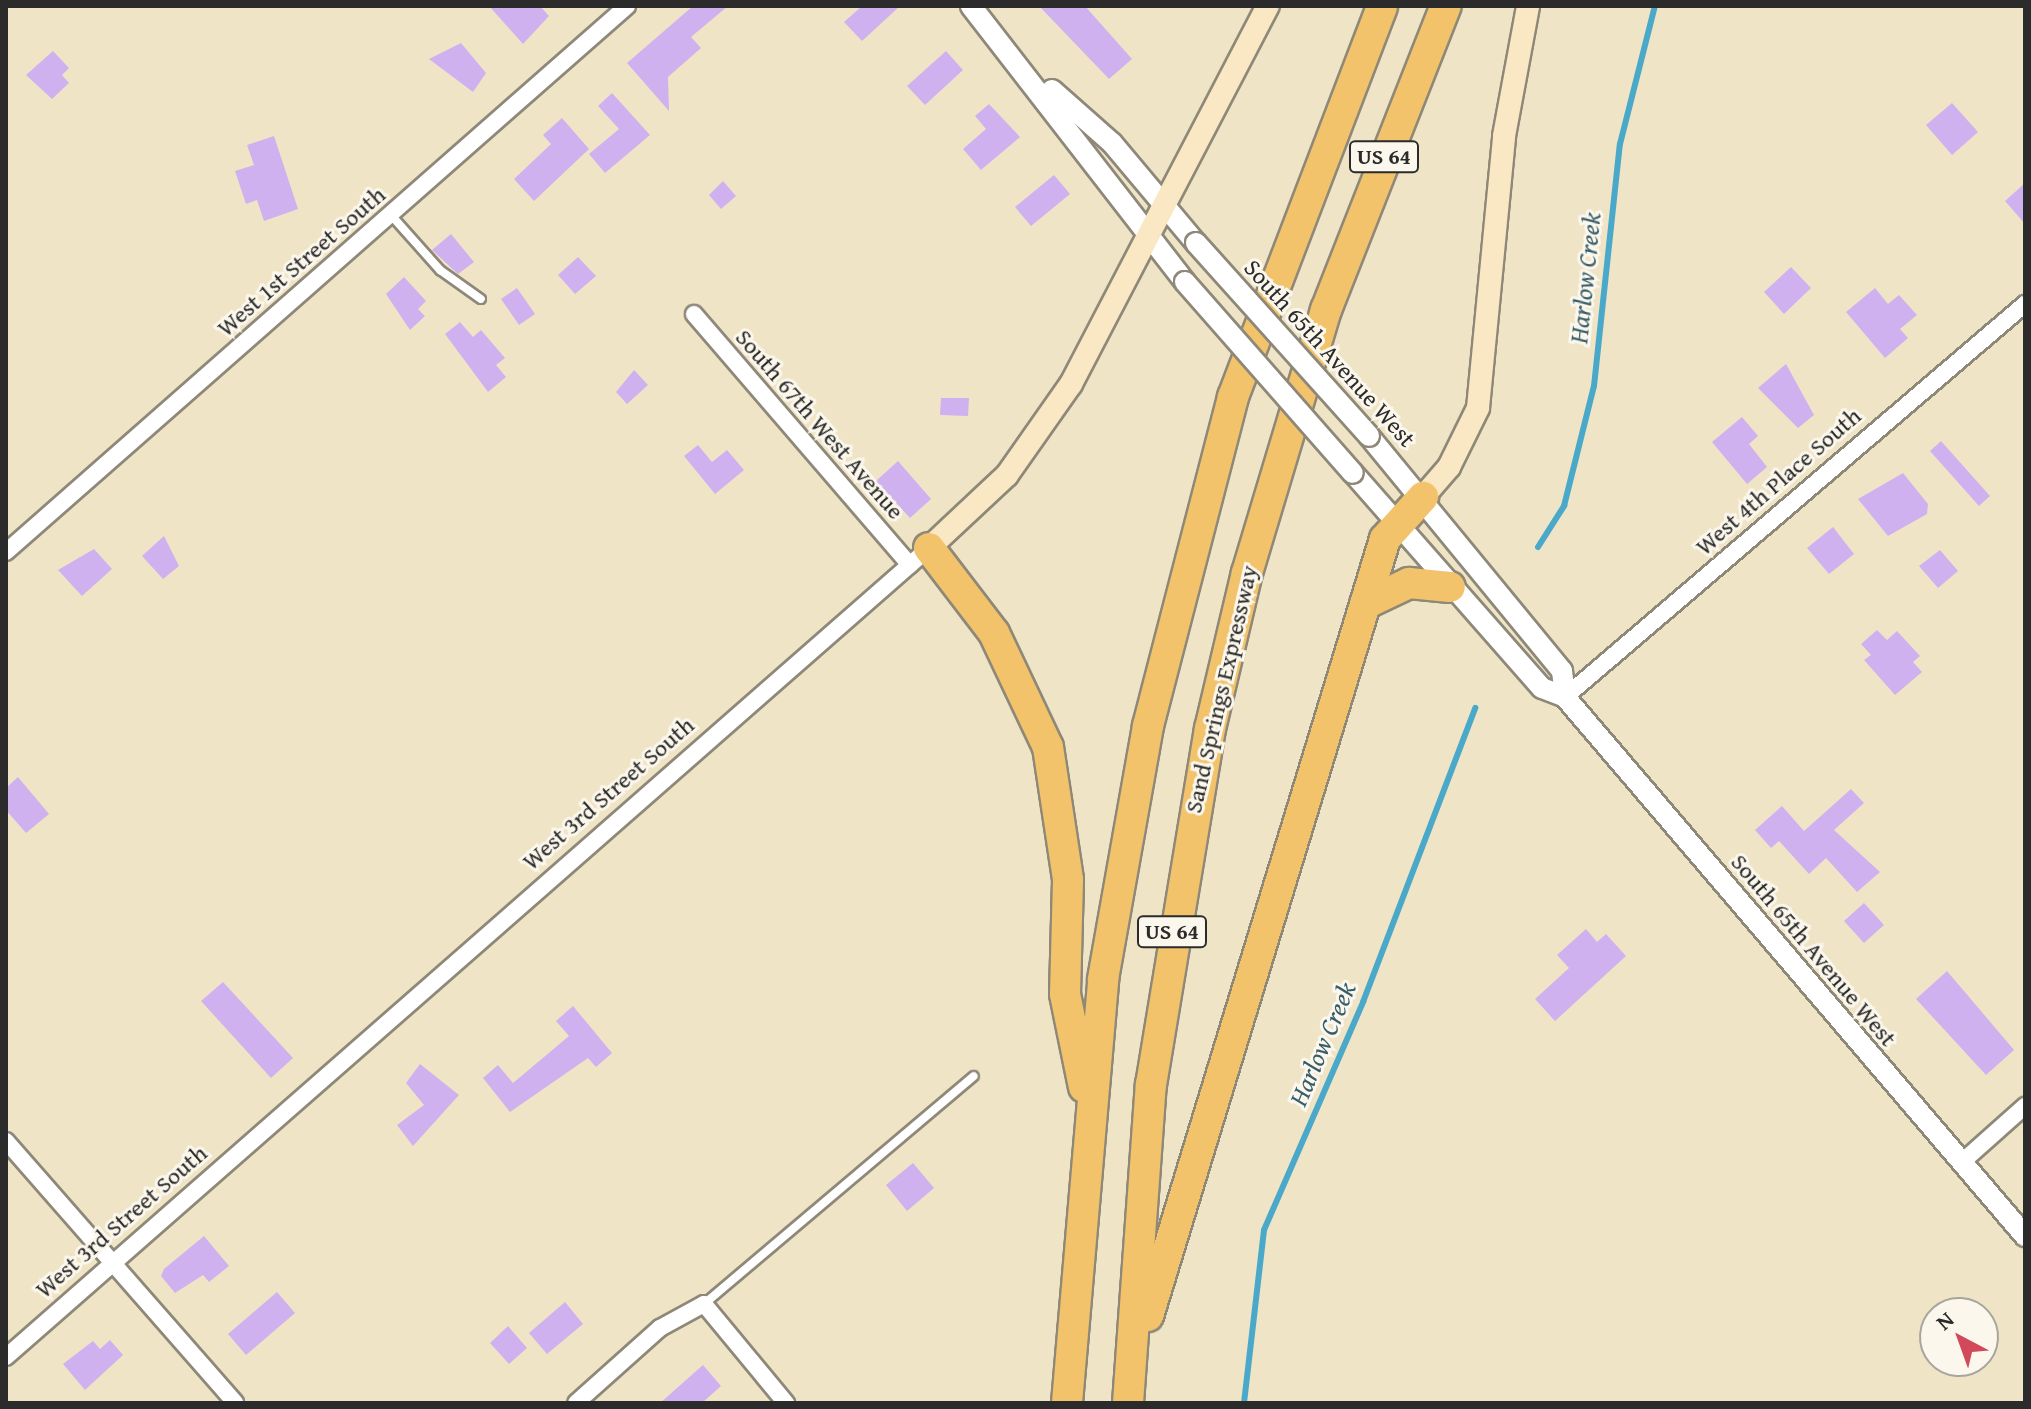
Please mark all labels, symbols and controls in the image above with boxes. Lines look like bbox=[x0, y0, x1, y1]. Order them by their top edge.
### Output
road number: US 64 bbox=[1348, 139, 1420, 175]
street label: West 1st Street South bbox=[211, 180, 391, 342]
water label: Harlow Creek bbox=[1563, 211, 1607, 345]
street label: South 65th Avenue West bbox=[1238, 253, 1422, 453]
street label: South 67th West Avenue bbox=[730, 323, 910, 525]
street label: West 4th Place South bbox=[1689, 401, 1867, 561]
street label: Sand Springs Expressway bbox=[1178, 562, 1264, 816]
street label: West 3rd Street South bbox=[516, 711, 700, 875]
street label: South 65th Avenue West bbox=[1725, 848, 1903, 1052]
road number: US 64 bbox=[1136, 914, 1208, 950]
water label: Harlow Creek bbox=[1282, 977, 1362, 1111]
street label: West 3rd Street South bbox=[29, 1139, 213, 1303]
north arrow bbox=[1919, 1297, 1999, 1377]
text: N bbox=[1929, 1303, 1961, 1337]

